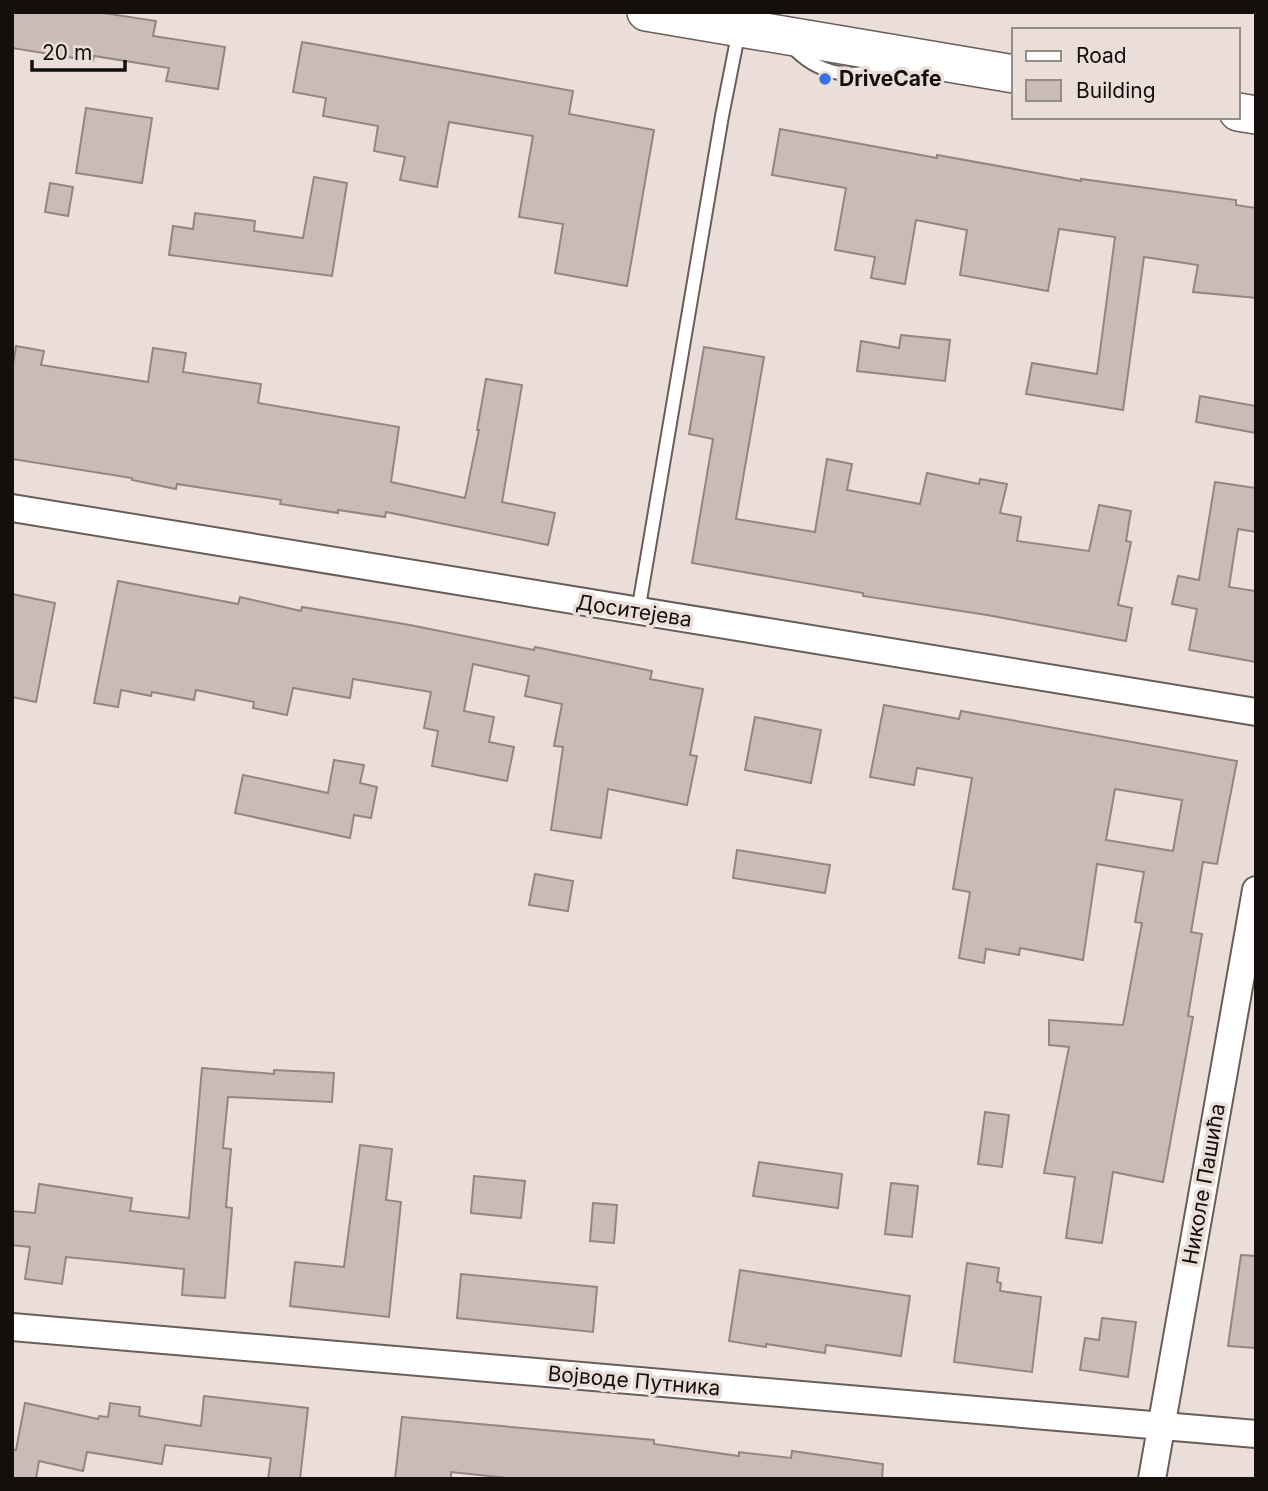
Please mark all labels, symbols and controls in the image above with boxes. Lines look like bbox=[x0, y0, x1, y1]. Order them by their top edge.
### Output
scale bar bbox=[32, 28, 124, 72]
legend bbox=[1012, 28, 1240, 119]
text: 20 m bbox=[42, 40, 92, 65]
text: Road bbox=[1076, 43, 1127, 68]
place label: DriveCafe bbox=[839, 66, 941, 91]
marker: DriveCafe bbox=[817, 71, 833, 87]
text: Building bbox=[1076, 78, 1156, 103]
street label: Доситејева bbox=[574, 589, 694, 632]
street label: Николе Пашића bbox=[1177, 1101, 1230, 1266]
street label: Војводе Путника bbox=[547, 1361, 721, 1401]

